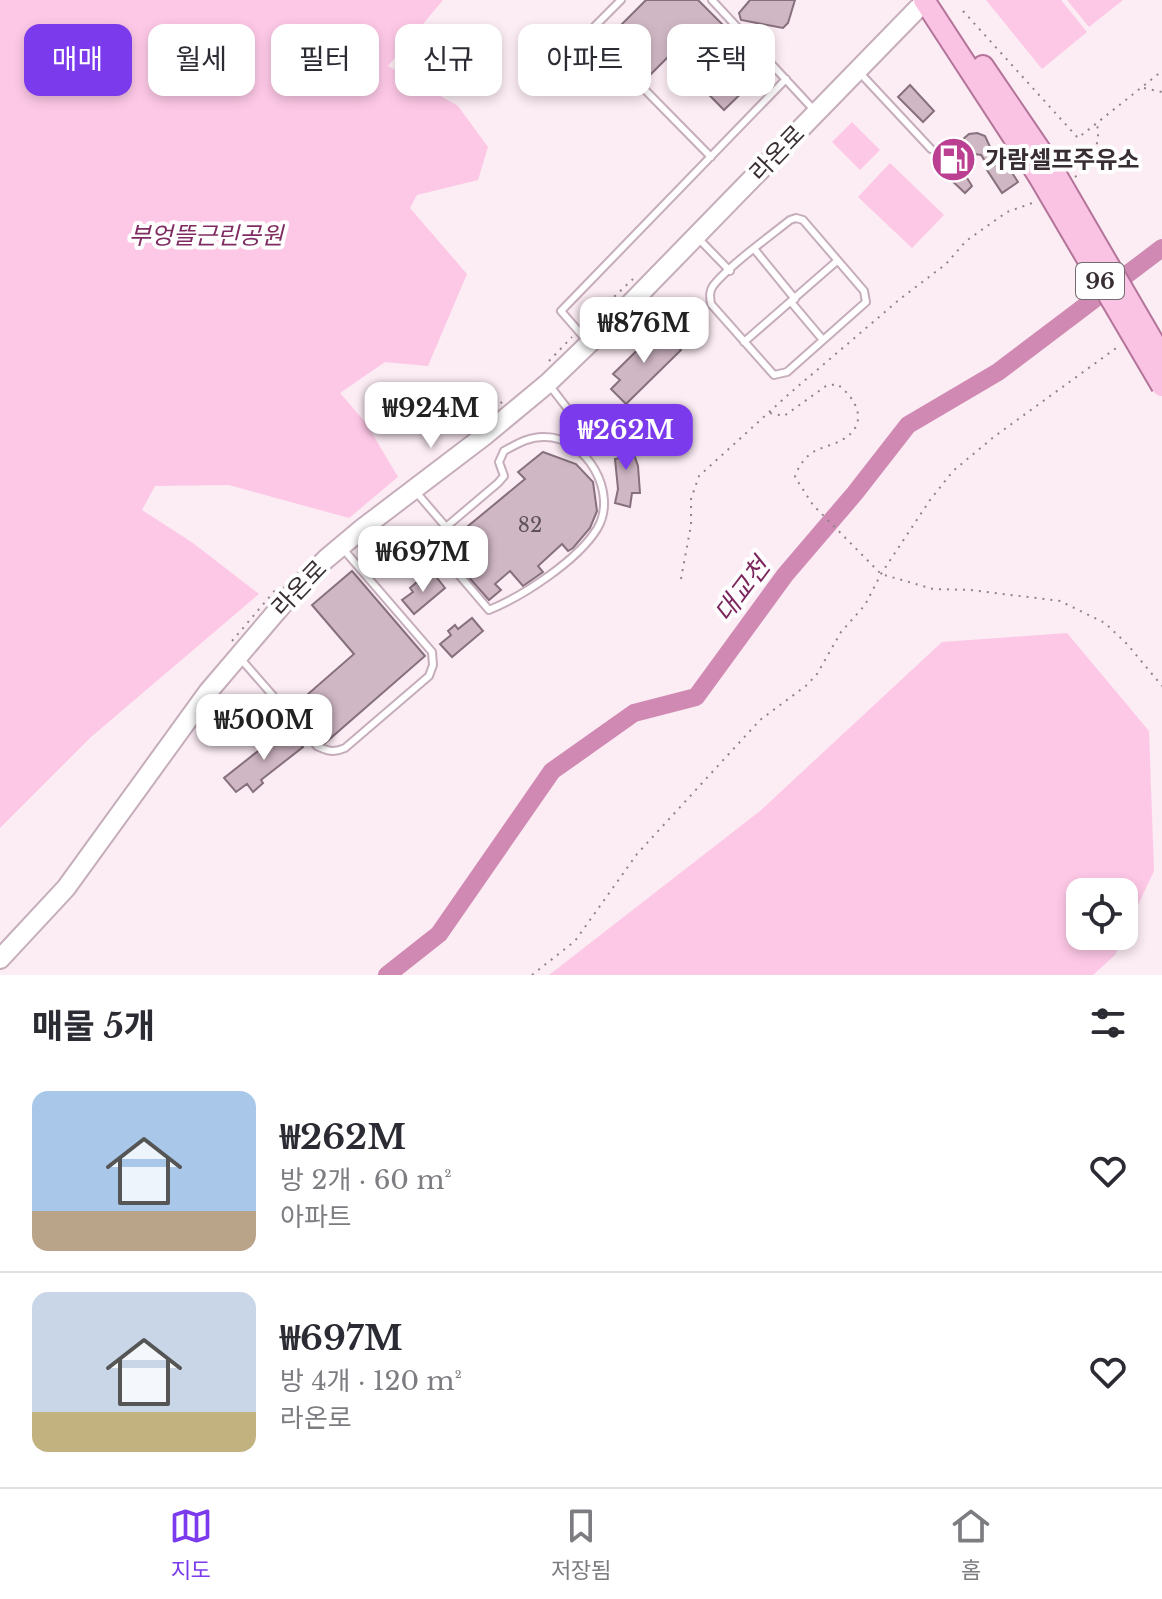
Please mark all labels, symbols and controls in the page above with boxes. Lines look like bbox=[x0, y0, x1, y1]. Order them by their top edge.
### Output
chip: 매매 bbox=[24, 24, 132, 96]
chip: 월세 bbox=[148, 24, 255, 96]
chip: 필터 bbox=[271, 24, 379, 96]
chip: 신규 bbox=[395, 24, 502, 96]
chip: 아파트 bbox=[518, 24, 651, 96]
chip: 주택 bbox=[667, 24, 775, 96]
street label: 라온로 bbox=[744, 119, 810, 187]
fuel station icon: 가람셀프주유소 bbox=[930, 135, 978, 183]
place label: 가람셀프주유소 bbox=[985, 145, 1140, 174]
park label: 부엉뜰근린공원 bbox=[129, 221, 285, 250]
road number: 96 bbox=[1076, 263, 1124, 299]
pin: ₩876M bbox=[588, 297, 700, 365]
text: ₩876M bbox=[598, 307, 690, 339]
pin: ₩924M bbox=[375, 382, 487, 450]
text: ₩924M bbox=[383, 392, 479, 424]
pin: ₩262M bbox=[570, 404, 682, 472]
text: ₩262M bbox=[578, 414, 674, 446]
house number: 82 bbox=[518, 513, 542, 537]
pin: ₩697M bbox=[367, 526, 479, 594]
text: ₩697M bbox=[376, 536, 470, 568]
water label: 대교천 bbox=[708, 549, 778, 628]
street label: 라온로 bbox=[266, 554, 332, 622]
pin: ₩500M bbox=[208, 694, 320, 762]
text: ₩500M bbox=[214, 704, 314, 736]
map controls bbox=[1066, 878, 1138, 950]
button: locate bbox=[1066, 878, 1138, 950]
icon: filters bbox=[1086, 1001, 1130, 1045]
text: 매물 5개 bbox=[32, 1005, 155, 1047]
text: ₩262M bbox=[280, 1116, 406, 1158]
icon: home bbox=[96, 1123, 192, 1219]
icon: heart bbox=[1086, 1149, 1130, 1193]
text: 방 2개 · 60 m² bbox=[280, 1164, 452, 1196]
text: 아파트 bbox=[280, 1201, 352, 1233]
text: ₩697M bbox=[280, 1317, 403, 1359]
icon: home bbox=[96, 1324, 192, 1420]
icon: heart bbox=[1086, 1350, 1130, 1394]
text: 방 4개 · 120 m² bbox=[280, 1365, 462, 1397]
text: 라온로 bbox=[280, 1402, 352, 1434]
tab: 지도 bbox=[169, 1504, 213, 1584]
tab: 저장됨 bbox=[551, 1504, 611, 1584]
tab: 홈 bbox=[949, 1504, 993, 1584]

